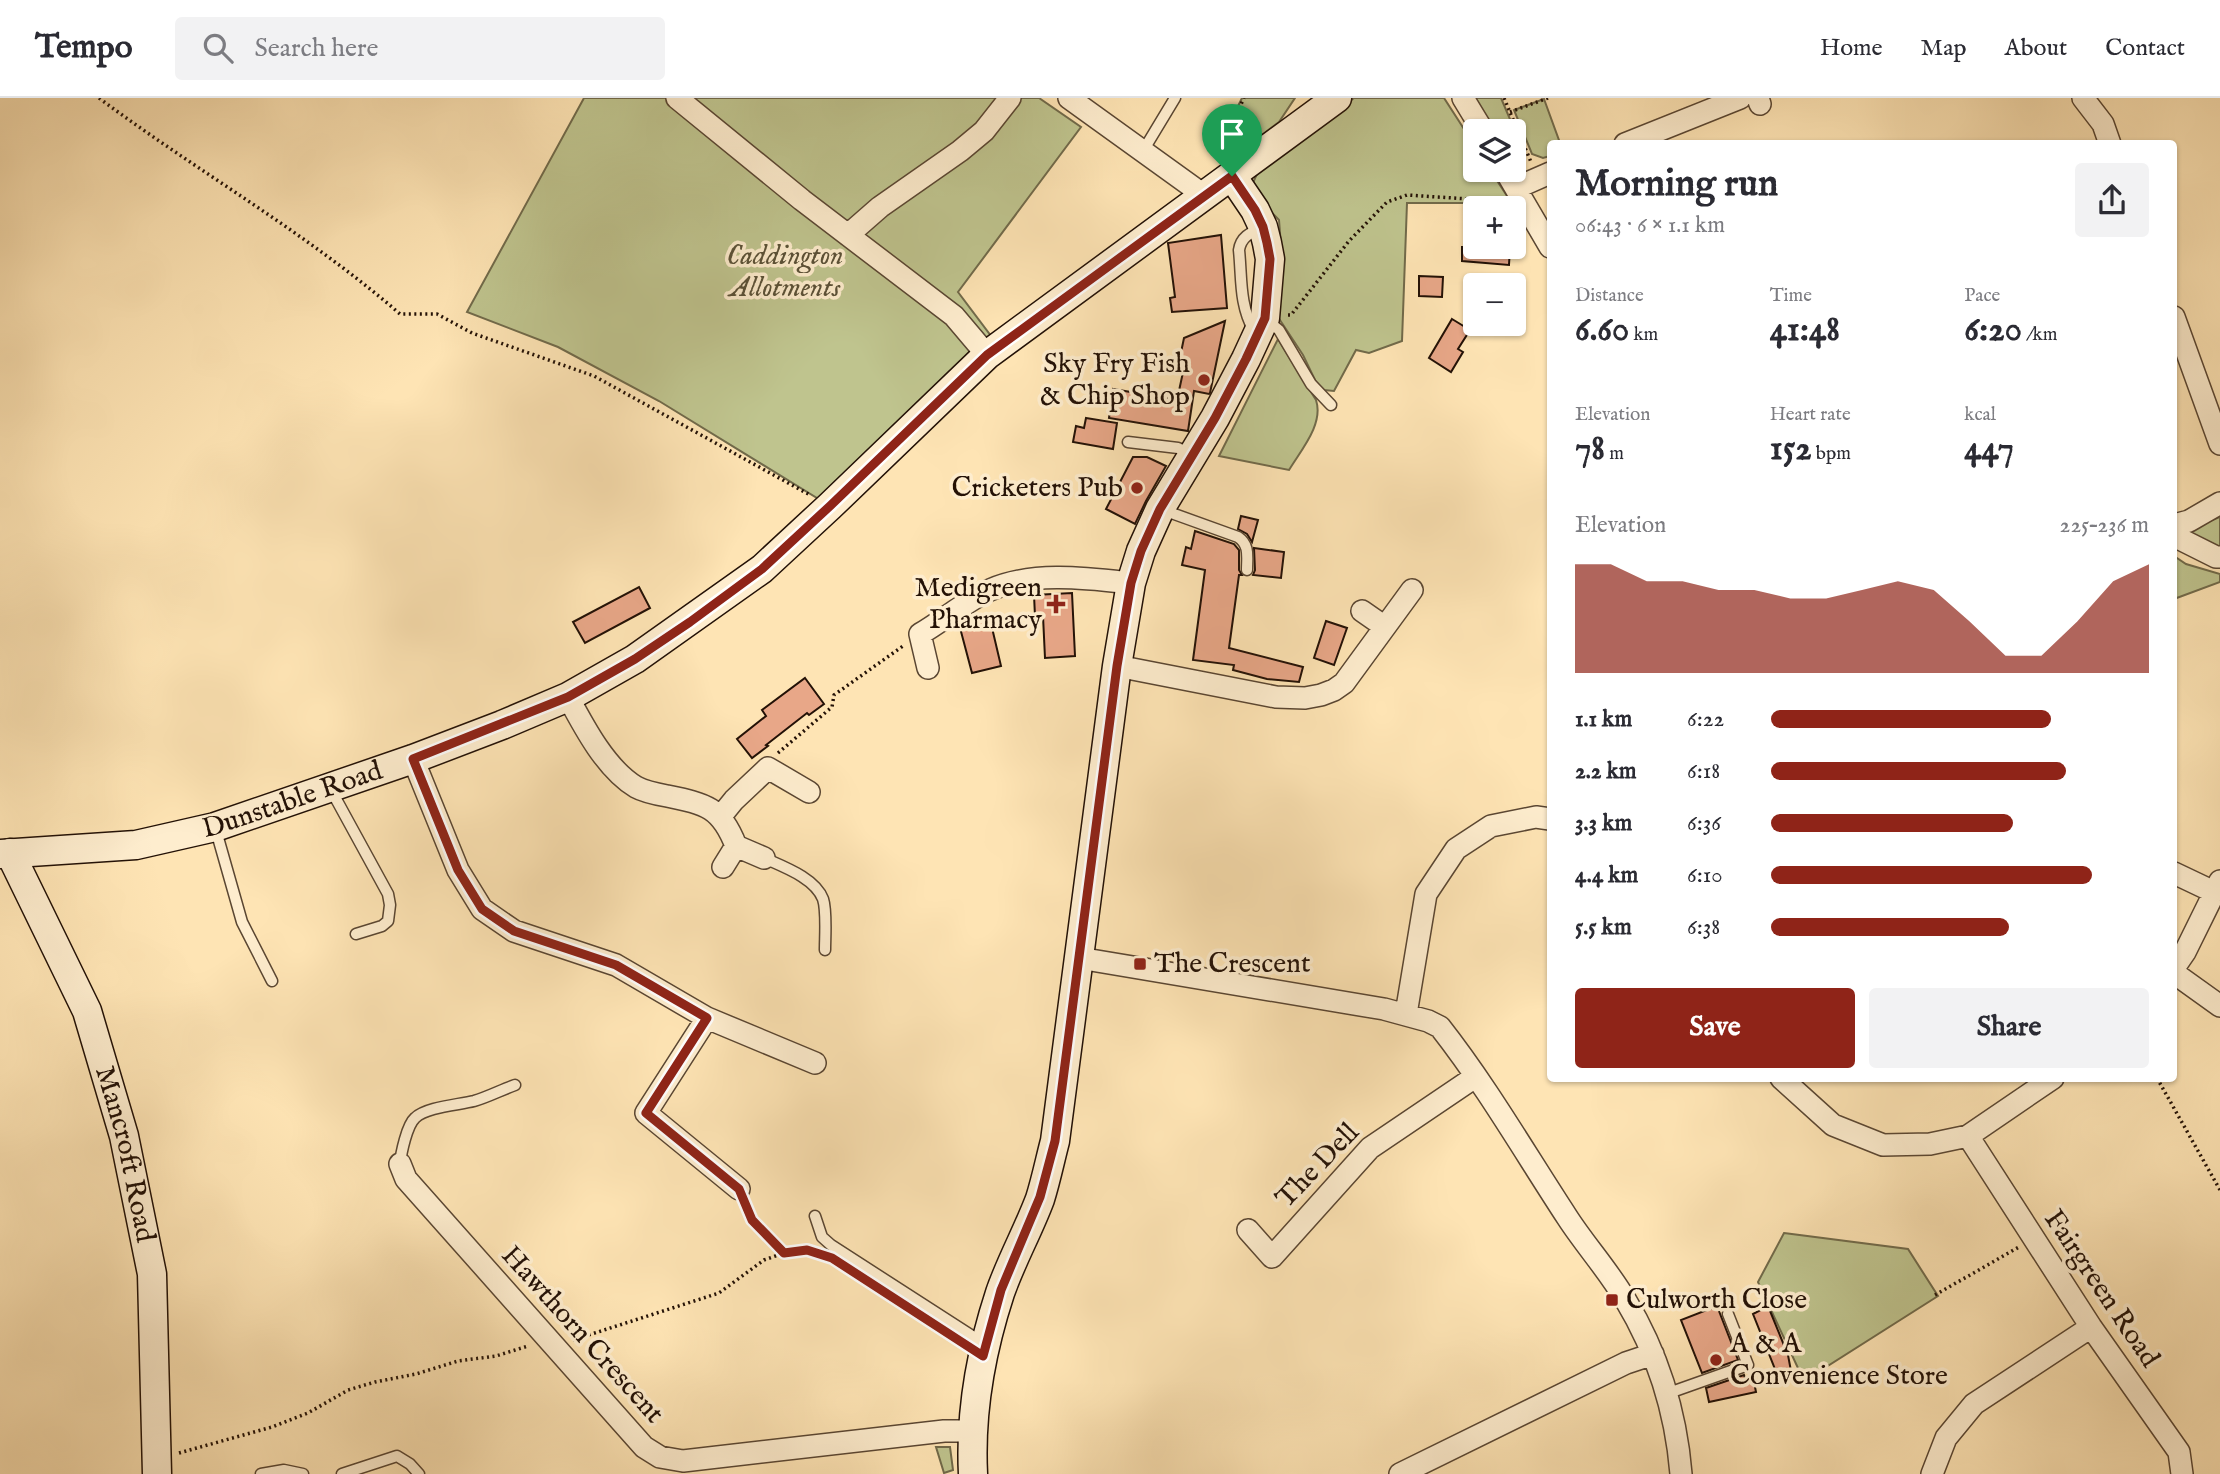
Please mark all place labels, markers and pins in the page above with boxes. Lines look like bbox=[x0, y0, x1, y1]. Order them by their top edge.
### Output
pin bbox=[1202, 104, 1262, 176]
place label: Sky Fry Fish & Chip Shop bbox=[1040, 347, 1190, 414]
marker: Sky Fry Fish & Chip Shop bbox=[1196, 372, 1212, 388]
place label: Cricketers Pub bbox=[951, 471, 1123, 506]
marker: Cricketers Pub bbox=[1129, 480, 1145, 496]
place label: Medigreen Pharmacy bbox=[915, 571, 1042, 638]
marker: Medigreen Pharmacy bbox=[1048, 596, 1064, 612]
place label: The Crescent bbox=[1154, 947, 1311, 982]
marker: The Crescent bbox=[1132, 956, 1148, 972]
place label: Culworth Close bbox=[1626, 1283, 1807, 1318]
marker: Culworth Close bbox=[1604, 1292, 1620, 1308]
place label: A & A Convenience Store bbox=[1729, 1327, 1948, 1394]
marker: A & A Convenience Store bbox=[1708, 1352, 1724, 1368]

